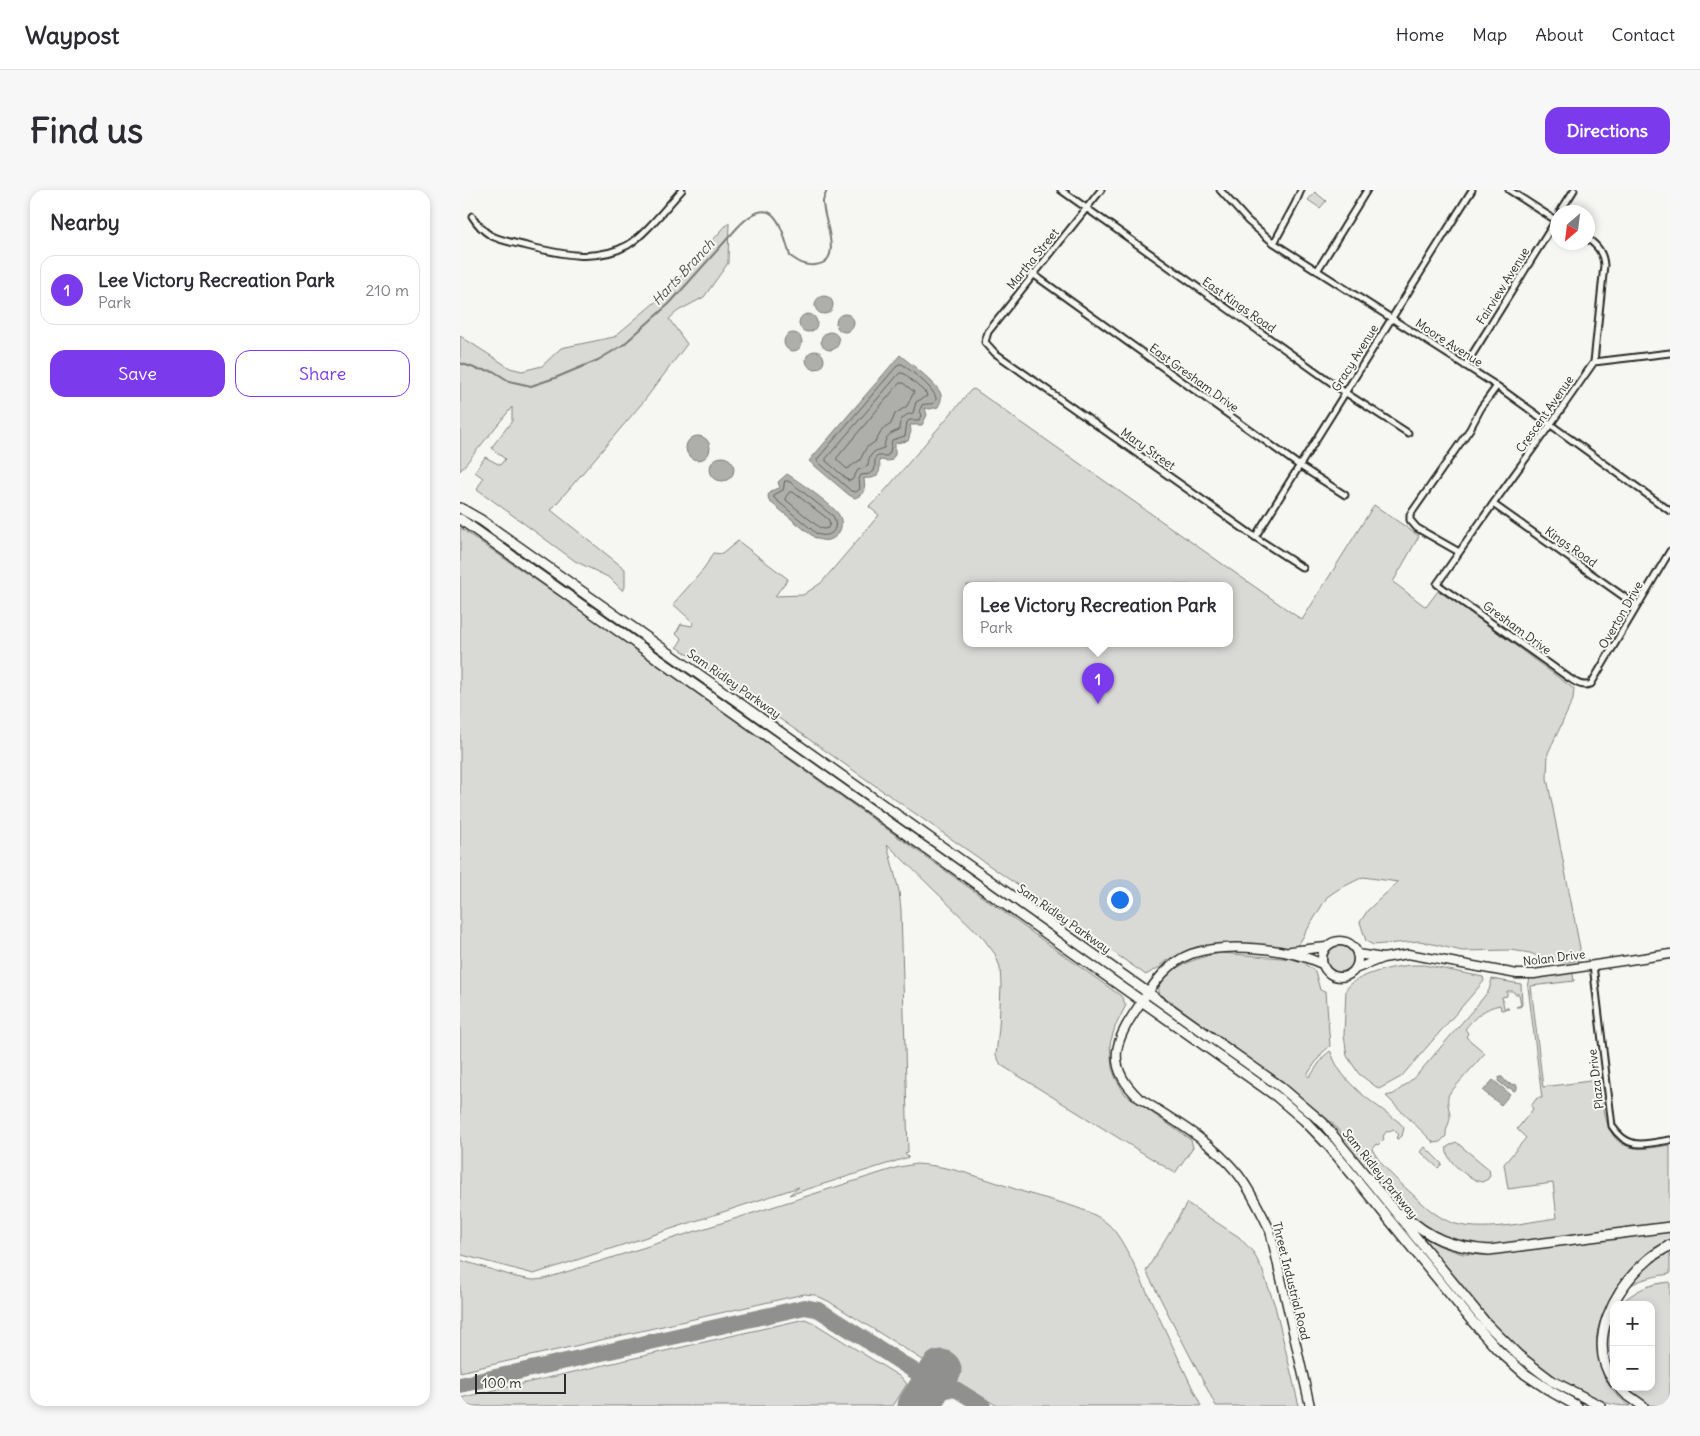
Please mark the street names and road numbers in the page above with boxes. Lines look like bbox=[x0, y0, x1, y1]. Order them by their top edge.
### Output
street label: Martha Street bbox=[1003, 225, 1062, 292]
street label: Fairview Avenue bbox=[1473, 244, 1532, 327]
street label: East Kings Road bbox=[1200, 274, 1279, 335]
street label: Moore Avenue bbox=[1413, 315, 1486, 370]
street label: Gracy Avenue bbox=[1328, 321, 1381, 394]
street label: East Gresham Drive bbox=[1147, 340, 1242, 415]
street label: Crescent Avenue bbox=[1512, 372, 1577, 455]
street label: Mary Street bbox=[1118, 424, 1178, 473]
street label: Kings Road bbox=[1542, 523, 1600, 570]
street label: Overton Drive bbox=[1595, 578, 1646, 651]
street label: Gresham Drive bbox=[1480, 598, 1554, 657]
street label: Sam Ridley Parkway bbox=[685, 646, 784, 722]
street label: Sam Ridley Parkway bbox=[1015, 881, 1114, 957]
street label: Nolan Drive bbox=[1522, 946, 1586, 969]
street label: Plaza Drive bbox=[1584, 1048, 1607, 1110]
street label: Sam Ridley Parkway bbox=[1340, 1126, 1421, 1222]
street label: Threet Industrial Road bbox=[1270, 1220, 1313, 1342]

